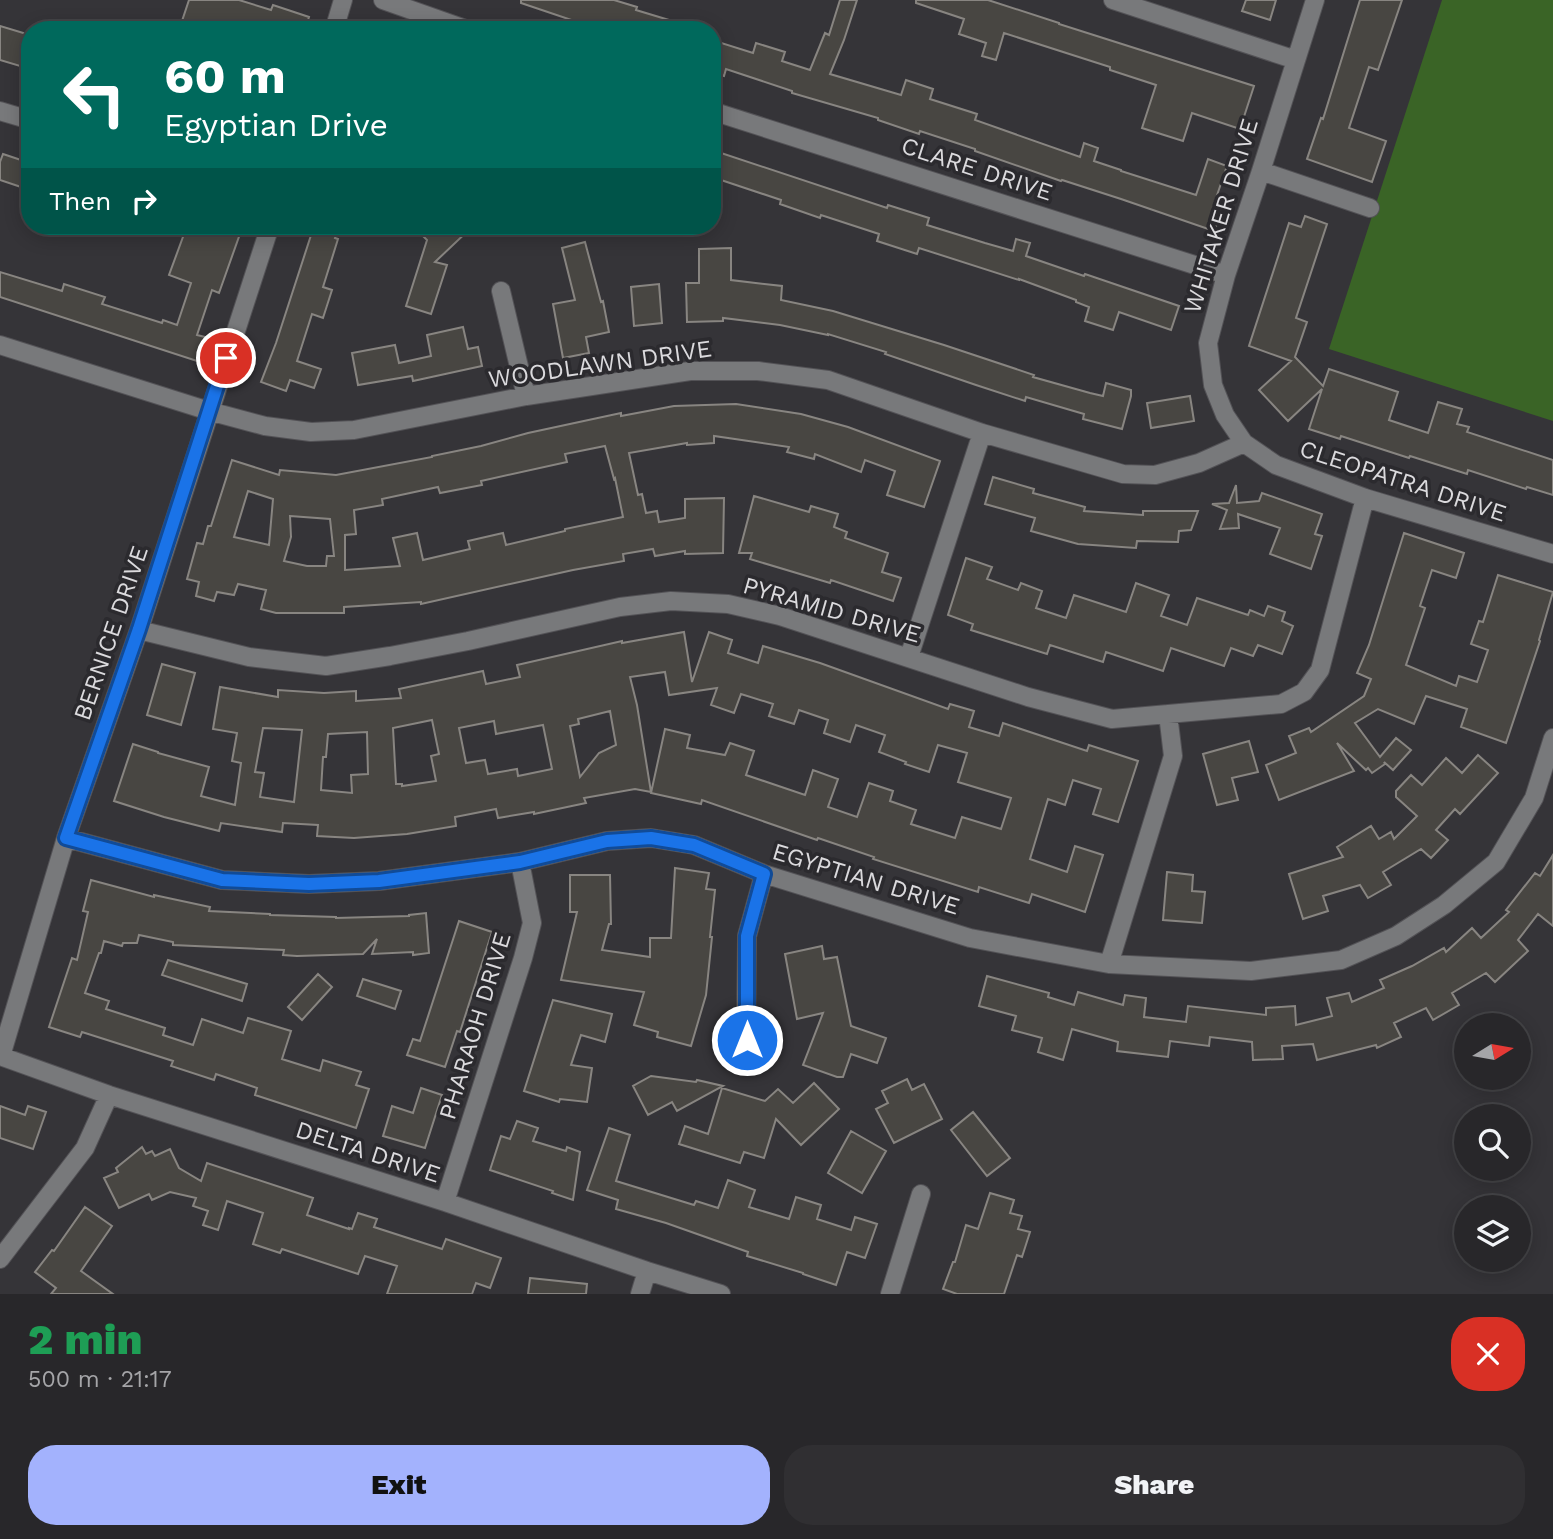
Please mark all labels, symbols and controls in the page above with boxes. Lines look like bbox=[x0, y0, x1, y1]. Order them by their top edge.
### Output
text: 60 m bbox=[164, 47, 286, 105]
icon: left bbox=[49, 49, 140, 140]
text: Egyptian Drive bbox=[164, 106, 388, 144]
street label: WHITAKER DRIVE bbox=[1178, 115, 1264, 317]
street label: CLARE DRIVE bbox=[898, 131, 1056, 207]
icon: right bbox=[125, 182, 163, 220]
text: Then bbox=[49, 186, 111, 216]
pin bbox=[196, 328, 256, 388]
street label: WOODLAWN DRIVE bbox=[486, 334, 714, 394]
icon: arrive bbox=[207, 339, 245, 377]
street label: CLEOPATRA DRIVE bbox=[1296, 434, 1510, 528]
street label: BERNICE DRIVE bbox=[68, 542, 154, 724]
street label: PYRAMID DRIVE bbox=[740, 571, 924, 649]
street label: EGYPTIAN DRIVE bbox=[769, 837, 963, 921]
street label: PHARAOH DRIVE bbox=[433, 929, 517, 1123]
position arrow bbox=[710, 1003, 784, 1077]
north arrow bbox=[1454, 1013, 1531, 1090]
map controls bbox=[1454, 1013, 1531, 1272]
button: search bbox=[1454, 1104, 1531, 1181]
street label: DELTA DRIVE bbox=[292, 1115, 444, 1189]
button: layers bbox=[1454, 1195, 1531, 1272]
text: 2 min bbox=[28, 1315, 142, 1364]
button: close bbox=[1451, 1317, 1525, 1391]
text: 500 m · 21:17 bbox=[28, 1366, 172, 1393]
button: Exit bbox=[28, 1445, 770, 1525]
button: Share bbox=[784, 1445, 1525, 1525]

